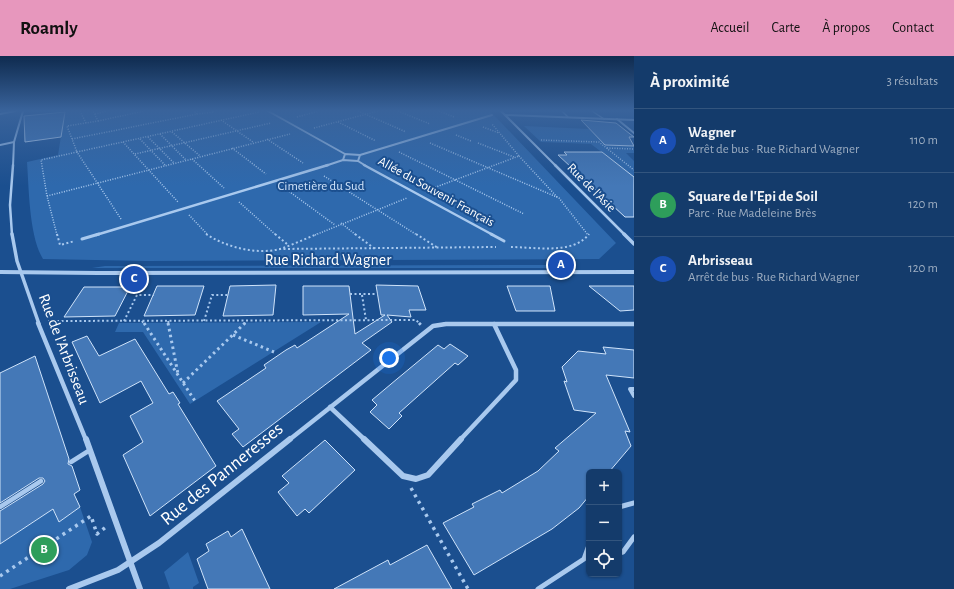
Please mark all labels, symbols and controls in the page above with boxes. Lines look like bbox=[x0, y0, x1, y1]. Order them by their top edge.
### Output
text: Roamly bbox=[20, 19, 78, 38]
text: Accueil bbox=[710, 21, 749, 35]
text: Carte bbox=[771, 21, 800, 35]
text: À propos bbox=[822, 21, 870, 35]
text: Contact bbox=[892, 21, 934, 35]
text: À proximité bbox=[650, 73, 730, 90]
text: 3 résultats bbox=[887, 75, 938, 88]
text: Wagner bbox=[688, 125, 736, 140]
text: A bbox=[659, 134, 667, 147]
text: 110 m bbox=[910, 134, 938, 147]
text: Arrêt de bus · Rue Richard Wagner bbox=[688, 143, 859, 156]
street label: Allée du Souvenir Français bbox=[376, 155, 496, 229]
street label: Rue de l'Asie bbox=[564, 161, 618, 215]
park label: Cimetière du Sud bbox=[278, 180, 365, 193]
text: Square de l'Epi de Soil bbox=[688, 189, 818, 204]
text: B bbox=[659, 198, 667, 211]
text: 120 m bbox=[908, 198, 938, 211]
text: Parc · Rue Madeleine Brès bbox=[688, 207, 816, 220]
pin: A bbox=[548, 250, 574, 280]
street label: Rue Richard Wagner bbox=[265, 252, 392, 268]
text: Arbrisseau bbox=[688, 253, 753, 268]
text: C bbox=[660, 262, 666, 275]
text: 120 m bbox=[908, 262, 938, 275]
pin: C bbox=[121, 264, 147, 294]
text: Arrêt de bus · Rue Richard Wagner bbox=[688, 271, 859, 284]
street label: Rue de l'Arbrisseau bbox=[36, 292, 92, 406]
your location bbox=[379, 348, 399, 368]
street label: Rue des Panneresses bbox=[157, 419, 287, 529]
map controls bbox=[586, 469, 622, 577]
button: + bbox=[586, 469, 622, 505]
button: − bbox=[586, 505, 622, 541]
pin: B bbox=[31, 535, 57, 565]
button: locate bbox=[586, 541, 622, 577]

